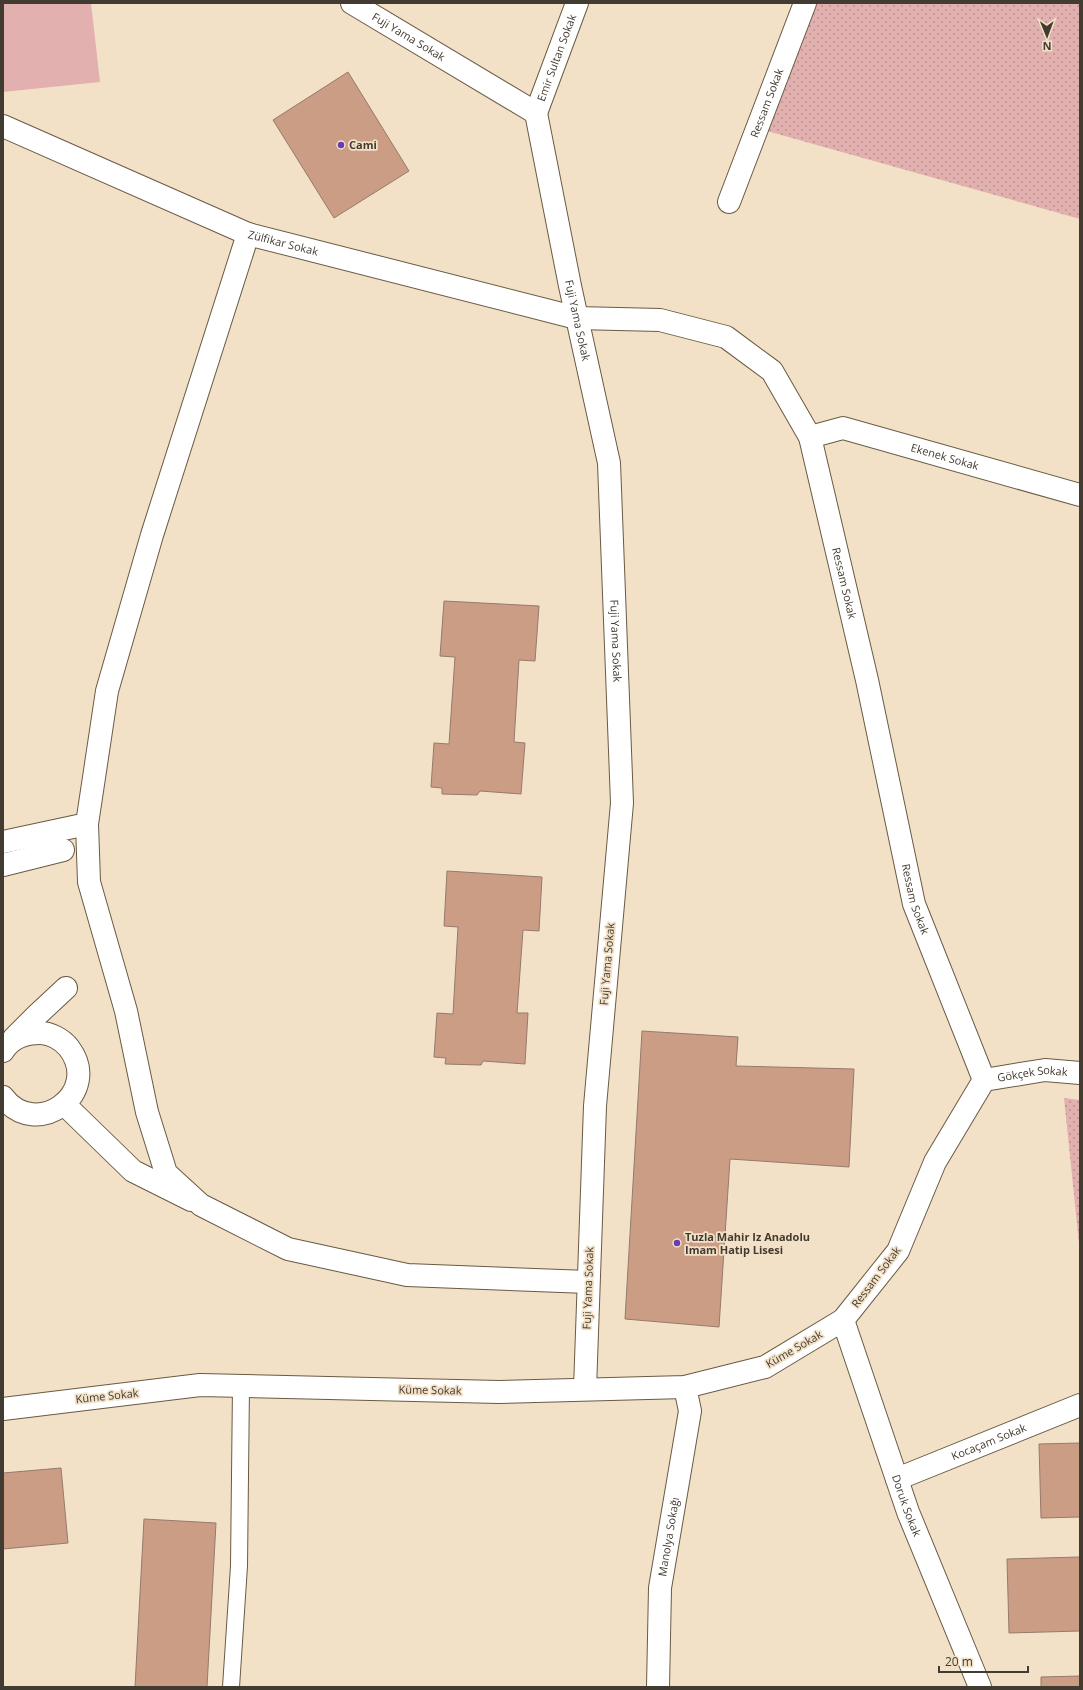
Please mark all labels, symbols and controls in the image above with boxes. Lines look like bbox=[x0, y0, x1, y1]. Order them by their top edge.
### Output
street label: Fuji Yama Sokak bbox=[370, 9, 448, 64]
street label: Emir Sultan Sokak bbox=[533, 12, 579, 103]
north arrow bbox=[1027, 16, 1067, 56]
text: N bbox=[1043, 39, 1052, 54]
street label: Ressam Sokak bbox=[746, 66, 786, 140]
place label: Cami bbox=[349, 137, 377, 152]
marker: Cami bbox=[336, 140, 346, 150]
street label: Zülfikar Sokak bbox=[247, 226, 320, 259]
street label: Fuji Yama Sokak bbox=[562, 279, 594, 363]
street label: Ekenek Sokak bbox=[909, 440, 981, 473]
street label: Ressam Sokak bbox=[829, 546, 860, 621]
street label: Fuji Yama Sokak bbox=[607, 599, 625, 683]
street label: Ressam Sokak bbox=[899, 862, 933, 937]
street label: Fuji Yama Sokak bbox=[595, 922, 618, 1006]
street label: Gökçek Sokak bbox=[996, 1062, 1068, 1085]
place label: Tuzla Mahir Iz Anadolu Imam Hatip Lisesi bbox=[685, 1229, 810, 1257]
marker: Tuzla Mahir Iz Anadolu Imam Hatip Lisesi bbox=[672, 1238, 682, 1248]
street label: Ressam Sokak bbox=[848, 1243, 904, 1310]
street label: Fuji Yama Sokak bbox=[579, 1246, 596, 1330]
street label: Küme Sokak bbox=[763, 1326, 825, 1371]
street label: Küme Sokak bbox=[398, 1381, 462, 1398]
street label: Küme Sokak bbox=[75, 1385, 139, 1406]
street label: Kocaçam Sokak bbox=[949, 1419, 1029, 1463]
street label: Doruk Sokak bbox=[889, 1472, 925, 1539]
street label: Manolya Sokağı bbox=[654, 1496, 682, 1577]
scale bar bbox=[939, 1648, 1028, 1674]
text: 20 m bbox=[945, 1653, 973, 1670]

